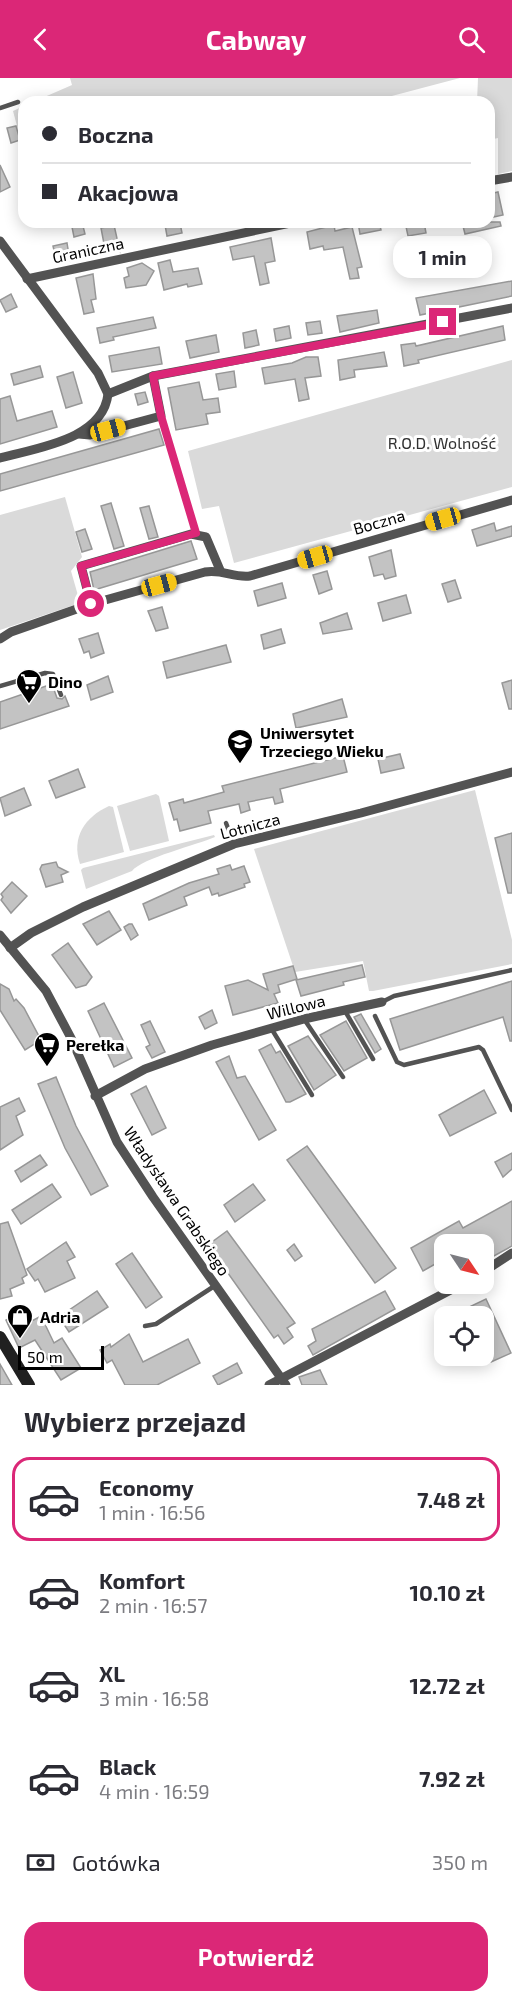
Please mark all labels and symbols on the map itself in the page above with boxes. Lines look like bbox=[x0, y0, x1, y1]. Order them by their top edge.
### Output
street label: Graniczna bbox=[50, 233, 125, 266]
callout: 1 min bbox=[394, 235, 492, 277]
route end bbox=[429, 308, 456, 335]
car bbox=[88, 417, 128, 443]
park label: R.O.D. Wolność bbox=[388, 433, 496, 452]
street label: Boczna bbox=[351, 505, 407, 538]
car bbox=[423, 505, 463, 533]
car bbox=[295, 543, 335, 571]
car bbox=[139, 572, 179, 598]
route start bbox=[77, 590, 104, 617]
supermarket icon: Dino bbox=[14, 667, 44, 705]
place label: Dino bbox=[48, 672, 82, 691]
place label: Uniwersytet Trzeciego Wieku bbox=[260, 723, 384, 760]
school or university icon: Uniwersytet Trzeciego Wieku bbox=[225, 727, 255, 765]
street label: Lotnicza bbox=[218, 808, 282, 843]
street label: Willowa bbox=[265, 990, 327, 1023]
supermarket icon: Perełka bbox=[32, 1030, 62, 1068]
place label: Perełka bbox=[66, 1035, 124, 1054]
street label: Władysława Grabskiego bbox=[120, 1123, 234, 1279]
north arrow bbox=[434, 1234, 494, 1294]
shop icon: Adria bbox=[5, 1302, 35, 1340]
place label: Adria bbox=[40, 1307, 80, 1326]
scale bar bbox=[18, 1343, 104, 1370]

